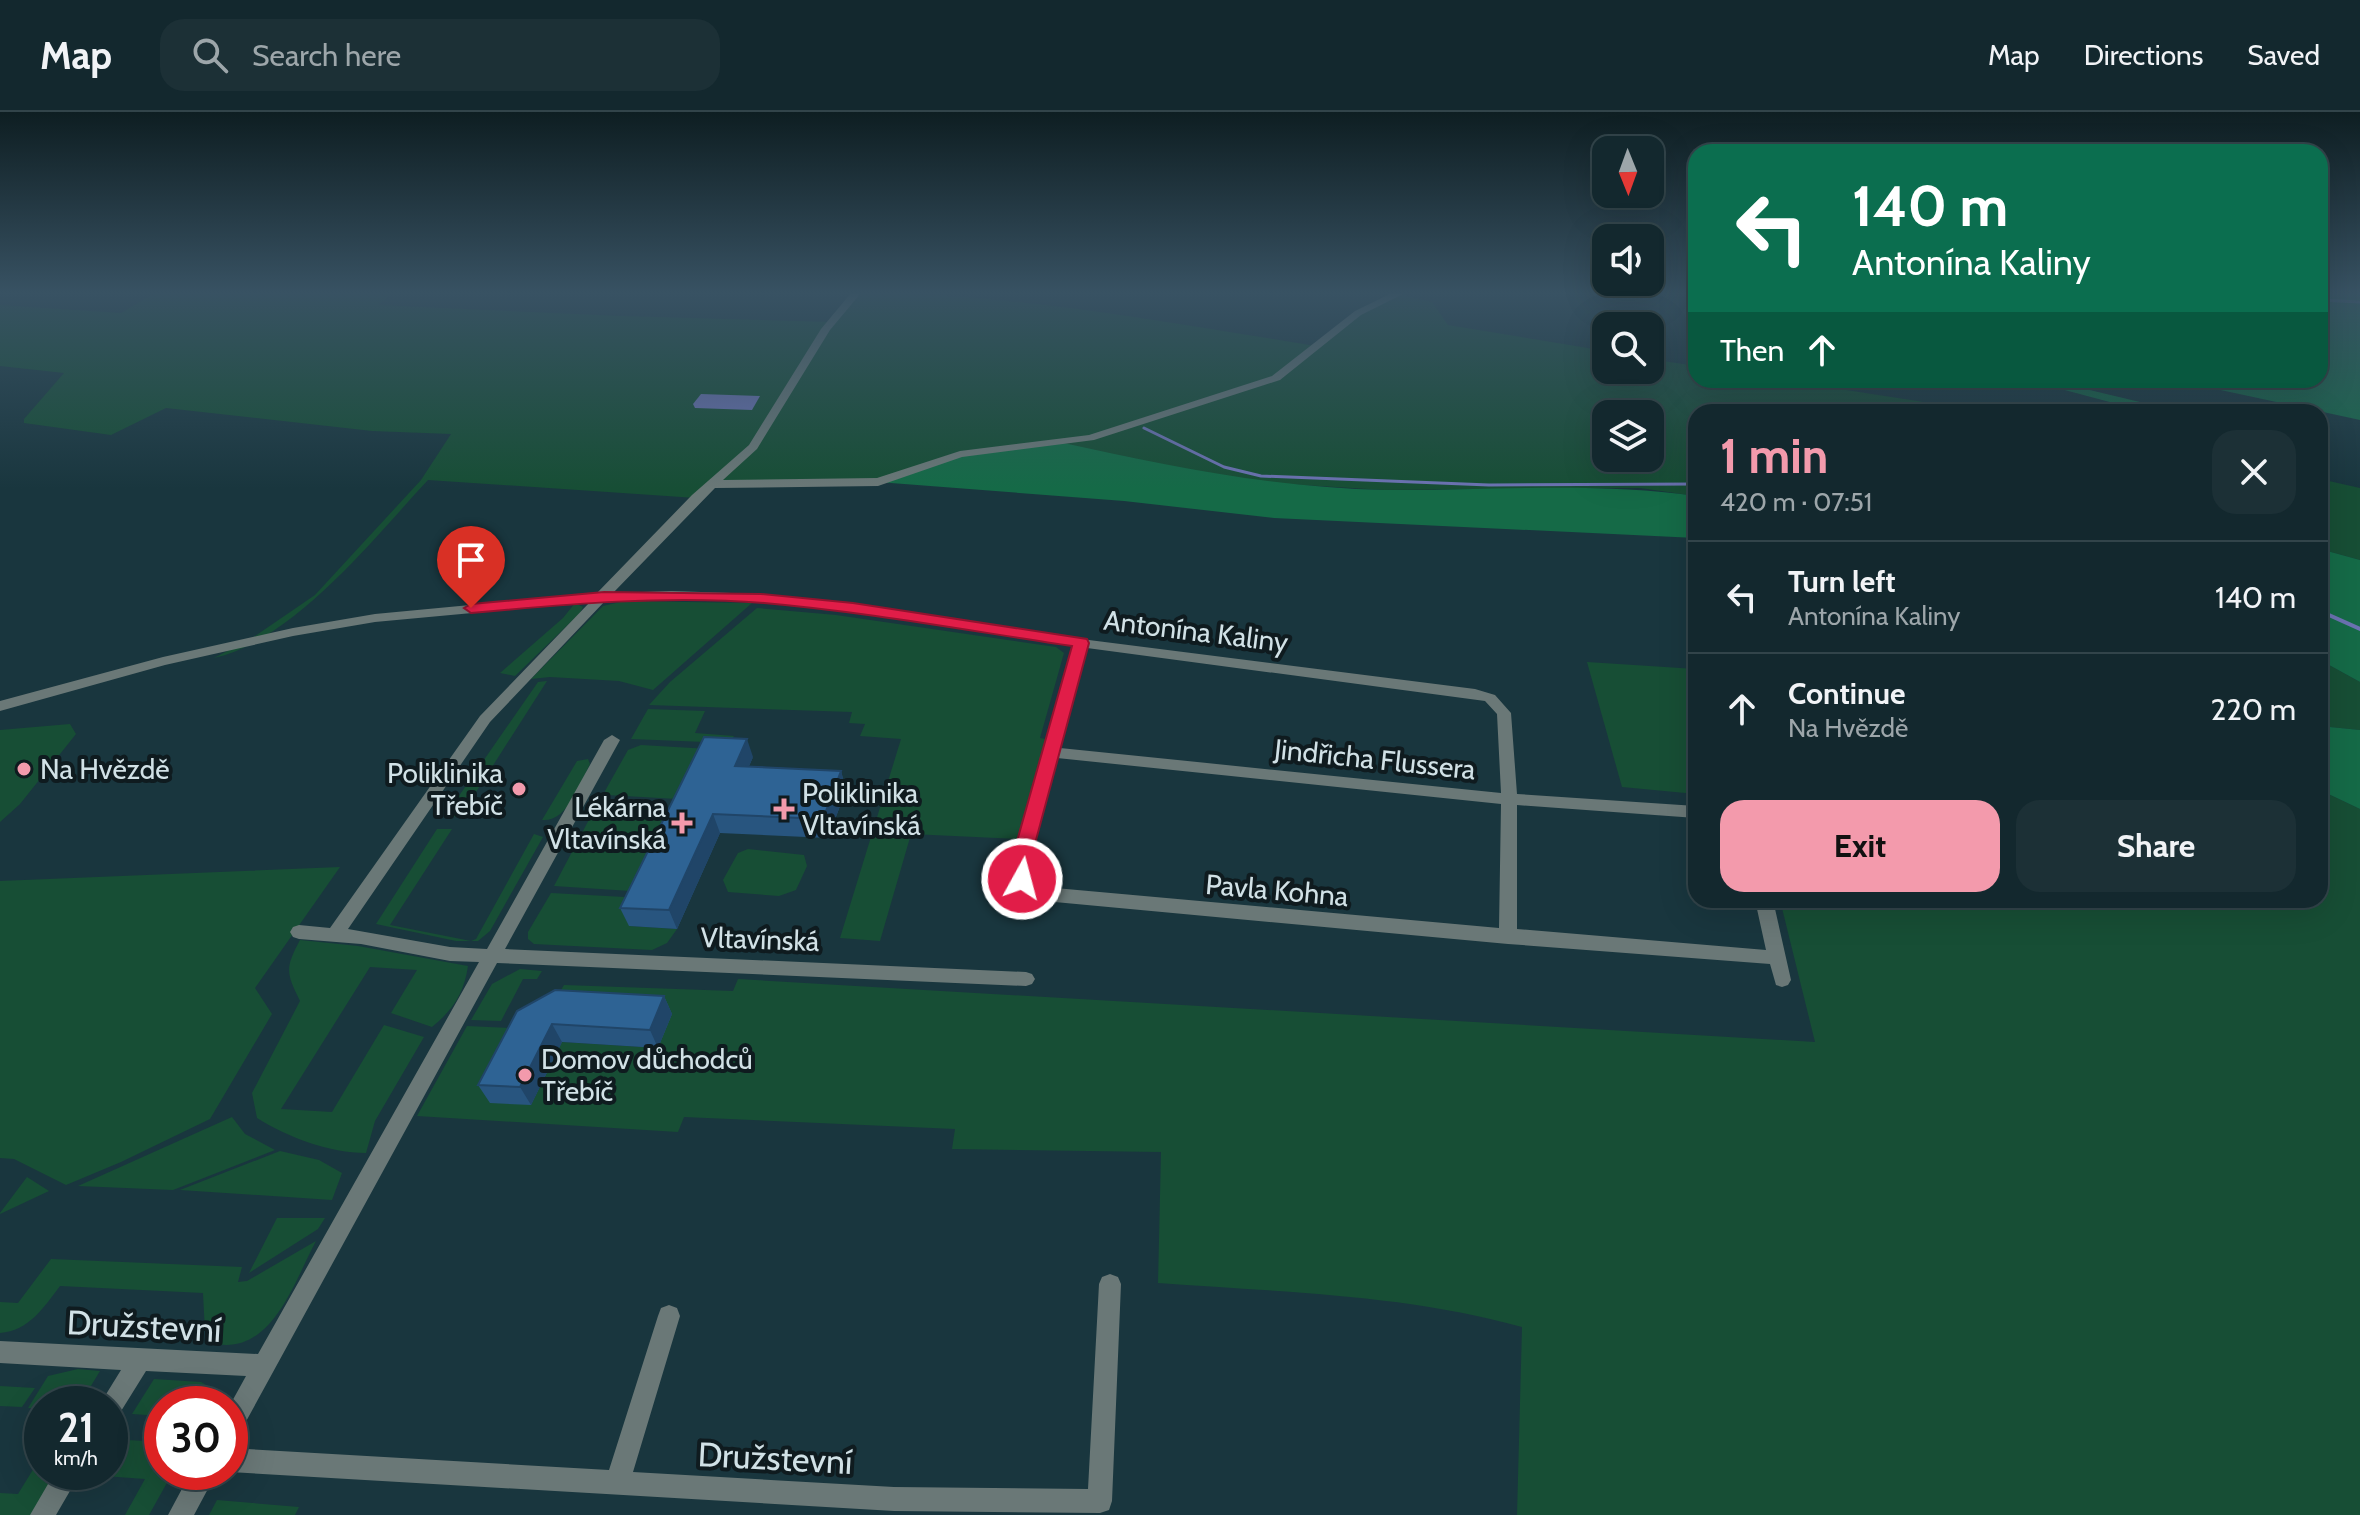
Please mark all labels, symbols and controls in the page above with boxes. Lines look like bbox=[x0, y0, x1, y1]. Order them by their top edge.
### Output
search box bbox=[160, 19, 720, 91]
text: Map bbox=[40, 32, 112, 79]
icon: search bbox=[188, 33, 232, 77]
text: Search here bbox=[252, 37, 401, 74]
text: Map bbox=[1988, 38, 2040, 72]
text: Directions bbox=[2084, 38, 2203, 72]
text: Saved bbox=[2247, 38, 2320, 72]
north arrow bbox=[1592, 136, 1664, 208]
map controls bbox=[1592, 136, 1664, 472]
text: 140 m bbox=[1852, 172, 2008, 240]
icon: left bbox=[1720, 176, 1824, 280]
button: sound bbox=[1592, 224, 1664, 296]
text: Antonína Kaliny bbox=[1852, 240, 2091, 284]
button: search bbox=[1592, 312, 1664, 384]
icon: ahead bbox=[1800, 328, 1844, 372]
text: Then bbox=[1720, 332, 1784, 369]
button: layers bbox=[1592, 400, 1664, 472]
text: 1 min bbox=[1720, 427, 1828, 485]
button: close bbox=[2212, 430, 2296, 514]
text: 420 m · 07:51 bbox=[1720, 486, 1872, 518]
pin bbox=[437, 526, 505, 608]
icon: arrive bbox=[449, 538, 493, 582]
text: Turn left bbox=[1788, 563, 1896, 600]
icon: left bbox=[1720, 575, 1764, 619]
text: 140 m bbox=[2215, 579, 2296, 616]
text: Antonína Kaliny bbox=[1788, 600, 1960, 632]
street label: Antonína Kaliny bbox=[1102, 603, 1290, 659]
text: Continue bbox=[1788, 675, 1905, 712]
icon: ahead bbox=[1720, 687, 1764, 731]
text: 220 m bbox=[2211, 691, 2296, 728]
text: Na Hvězdě bbox=[1788, 712, 1908, 744]
street label: Jindřicha Flussera bbox=[1272, 731, 1478, 787]
place label: Na Hvězdě bbox=[40, 752, 170, 786]
place label: Poliklinika Třebíč bbox=[387, 756, 504, 822]
marker: Na Hvězdě bbox=[15, 760, 33, 778]
place label: Poliklinika Vltavínská bbox=[802, 776, 921, 842]
marker: Poliklinika Třebíč bbox=[510, 780, 528, 798]
place label: Lékárna Vltavínská bbox=[547, 790, 667, 856]
marker: Poliklinika Vltavínská bbox=[773, 798, 795, 820]
button: Exit bbox=[1720, 800, 2000, 892]
button: Share bbox=[2016, 800, 2296, 892]
marker: Lékárna Vltavínská bbox=[673, 814, 691, 832]
position arrow bbox=[980, 837, 1064, 921]
street label: Pavla Kohna bbox=[1204, 867, 1350, 913]
street label: Vltavínská bbox=[700, 920, 820, 958]
place label: Domov důchodců Třebíč bbox=[541, 1042, 753, 1108]
marker: Domov důchodců Třebíč bbox=[516, 1066, 534, 1084]
street label: Družstevní bbox=[66, 1301, 222, 1351]
speed limit sign: 30 bbox=[144, 1386, 248, 1490]
text: 21 bbox=[58, 1403, 94, 1452]
street label: Družstevní bbox=[697, 1433, 853, 1483]
text: km/h bbox=[54, 1446, 98, 1470]

